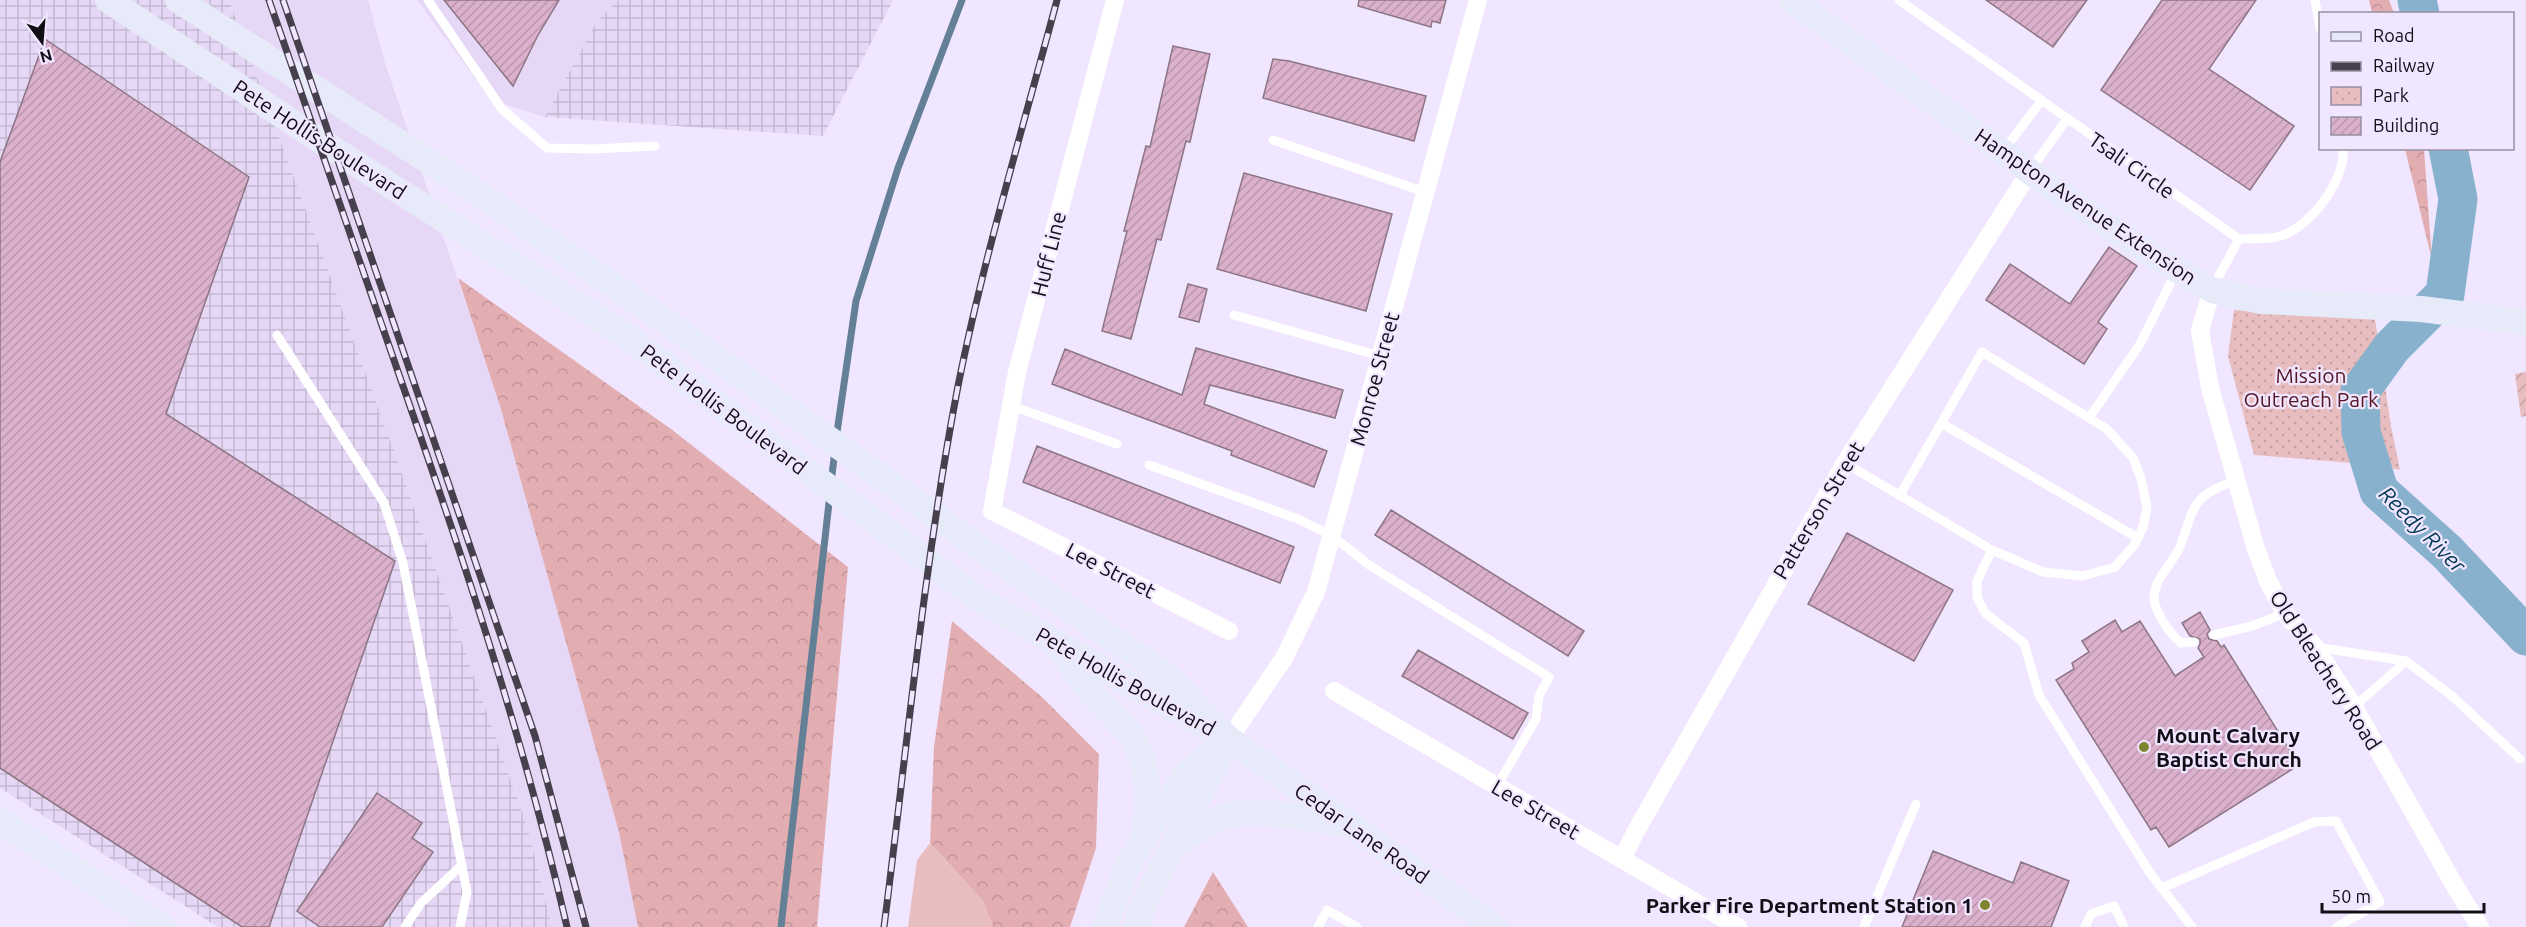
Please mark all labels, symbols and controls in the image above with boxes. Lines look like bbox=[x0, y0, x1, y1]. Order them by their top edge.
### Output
north arrow bbox=[12, 12, 72, 72]
legend bbox=[2319, 12, 2514, 150]
text: Road bbox=[2373, 25, 2415, 45]
text: N bbox=[38, 46, 54, 67]
text: Railway bbox=[2373, 55, 2435, 75]
street label: Pete Hollis Boulevard bbox=[229, 74, 411, 204]
text: Park bbox=[2373, 85, 2409, 105]
text: Building bbox=[2373, 115, 2439, 135]
street label: Hampton Avenue Extension bbox=[1971, 123, 2201, 289]
street label: Tsali Circle bbox=[2085, 127, 2179, 203]
street label: Huff Line bbox=[1026, 209, 1070, 299]
street label: Monroe Street bbox=[1345, 309, 1403, 449]
street label: Pete Hollis Boulevard bbox=[636, 339, 812, 479]
park label: Mission Outreach Park bbox=[2243, 363, 2379, 411]
street label: Patterson Street bbox=[1768, 437, 1868, 583]
water label: Reedy River bbox=[2375, 481, 2472, 578]
street label: Lee Street bbox=[1062, 537, 1160, 603]
street label: Old Bleachery Road bbox=[2265, 586, 2387, 754]
street label: Pete Hollis Boulevard bbox=[1032, 622, 1220, 740]
place label: Mount Calvary Baptist Church bbox=[2156, 723, 2302, 771]
marker: Mount Calvary Baptist Church bbox=[2137, 740, 2151, 754]
street label: Lee Street bbox=[1488, 774, 1584, 844]
street label: Cedar Lane Road bbox=[1290, 778, 1434, 888]
scale bar bbox=[2322, 876, 2484, 914]
text: 50 m bbox=[2331, 886, 2371, 906]
place label: Parker Fire Department Station 1 bbox=[1646, 893, 1973, 917]
marker: Parker Fire Department Station 1 bbox=[1978, 898, 1992, 912]

